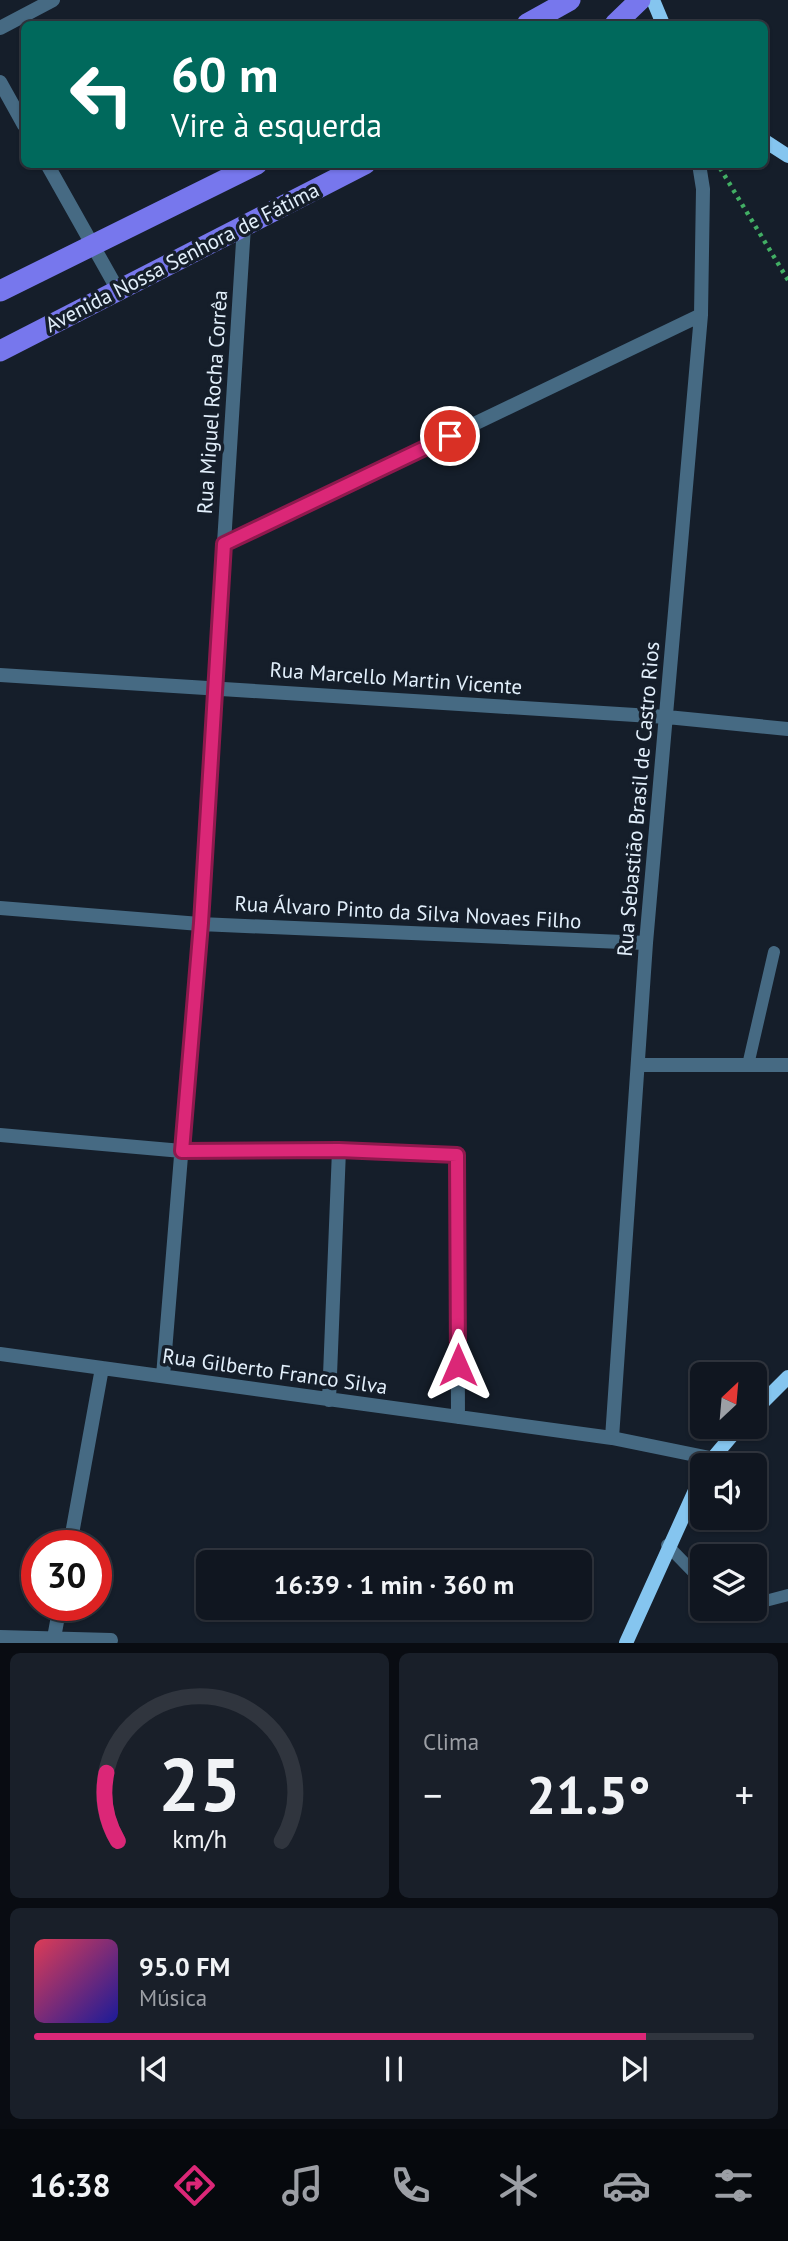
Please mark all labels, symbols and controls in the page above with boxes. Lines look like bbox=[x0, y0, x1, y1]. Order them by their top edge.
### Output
text: 60 m bbox=[171, 42, 278, 106]
icon: left bbox=[56, 49, 147, 140]
text: Vire à esquerda bbox=[171, 104, 382, 146]
street label: Avenida Nossa Senhora de Fátima bbox=[40, 176, 324, 338]
street label: Rua Miguel Rocha Corrêa bbox=[191, 289, 233, 515]
pin bbox=[420, 406, 480, 466]
icon: arrive bbox=[431, 417, 469, 455]
street label: Rua Sebastião Brasil de Castro Rios bbox=[611, 640, 665, 958]
street label: Rua Marcello Martin Vicente bbox=[269, 656, 523, 700]
street label: Rua Álvaro Pinto da Silva Novaes Filho bbox=[234, 889, 582, 935]
position arrow bbox=[421, 1328, 495, 1402]
street label: Rua Gilberto Franco Silva bbox=[161, 1342, 389, 1400]
north arrow bbox=[690, 1362, 766, 1438]
map controls bbox=[690, 1362, 767, 1621]
button: sound bbox=[690, 1453, 767, 1530]
speed limit sign: 30 bbox=[21, 1530, 112, 1621]
button: layers bbox=[690, 1544, 767, 1621]
text: 16:39 · 1 min · 360 m bbox=[274, 1568, 514, 1601]
text: Clima bbox=[423, 1727, 479, 1756]
text: 25 bbox=[158, 1738, 241, 1832]
text: 21.5° bbox=[527, 1761, 650, 1828]
text: − bbox=[423, 1770, 442, 1819]
text: + bbox=[735, 1770, 754, 1819]
text: km/h bbox=[172, 1823, 227, 1855]
text: 95.0 FM bbox=[139, 1950, 230, 1983]
text: Música bbox=[139, 1983, 207, 2012]
icon: previous bbox=[135, 2050, 173, 2088]
icon: pause bbox=[375, 2050, 413, 2088]
icon: next bbox=[615, 2050, 653, 2088]
icon: directions bbox=[170, 2161, 219, 2210]
icon: music bbox=[278, 2161, 327, 2210]
icon: phone bbox=[386, 2161, 435, 2210]
icon: climate bbox=[494, 2161, 543, 2210]
icon: car bbox=[602, 2161, 651, 2210]
icon: filters bbox=[709, 2161, 758, 2210]
text: 16:38 bbox=[29, 2164, 111, 2206]

